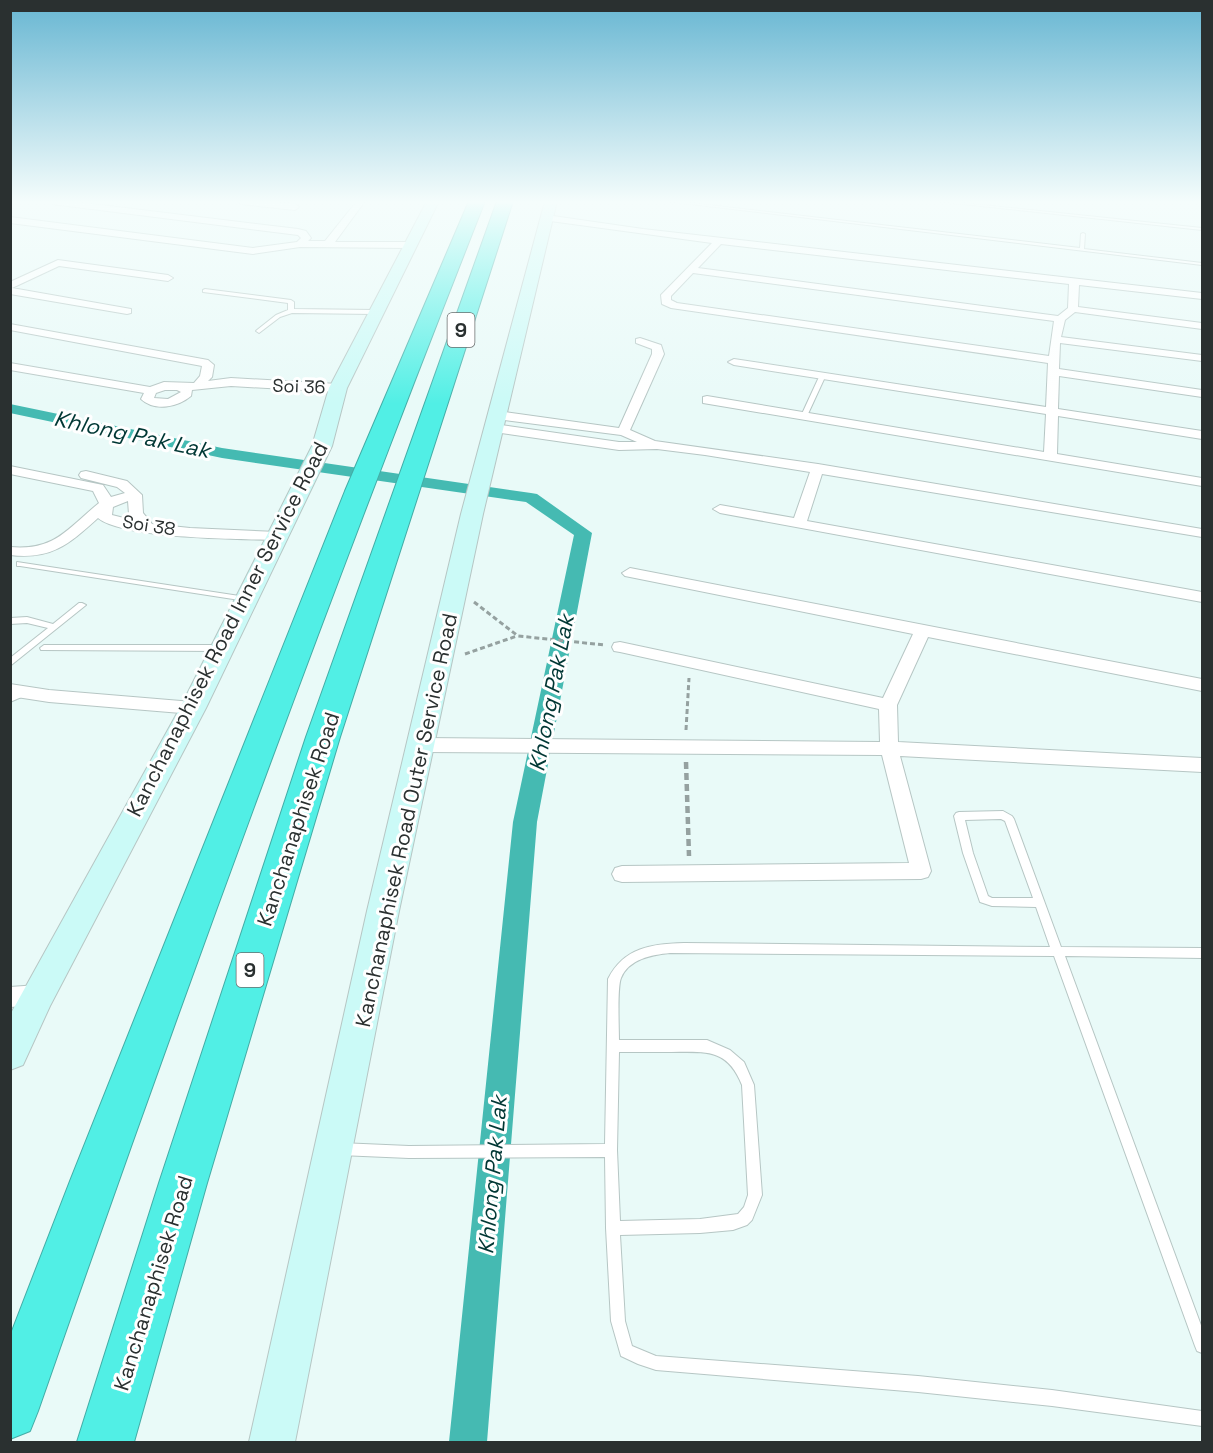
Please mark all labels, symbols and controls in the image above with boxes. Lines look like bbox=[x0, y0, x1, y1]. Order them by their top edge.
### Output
road number: 9 bbox=[448, 313, 474, 347]
street label: Soi 36 bbox=[272, 374, 326, 398]
water label: Khlong Pak Lak bbox=[51, 404, 215, 465]
street label: Kanchanaphisek Road Inner Service Road bbox=[121, 437, 333, 821]
street label: Soi 38 bbox=[121, 509, 177, 541]
water label: Khlong Pak Lak bbox=[522, 610, 580, 774]
street label: Kanchanaphisek Road Outer Service Road bbox=[349, 611, 463, 1029]
street label: Kanchanaphisek Road bbox=[251, 709, 345, 929]
road number: 9 bbox=[236, 953, 264, 987]
water label: Khlong Pak Lak bbox=[471, 1093, 513, 1255]
street label: Kanchanaphisek Road bbox=[107, 1172, 199, 1394]

